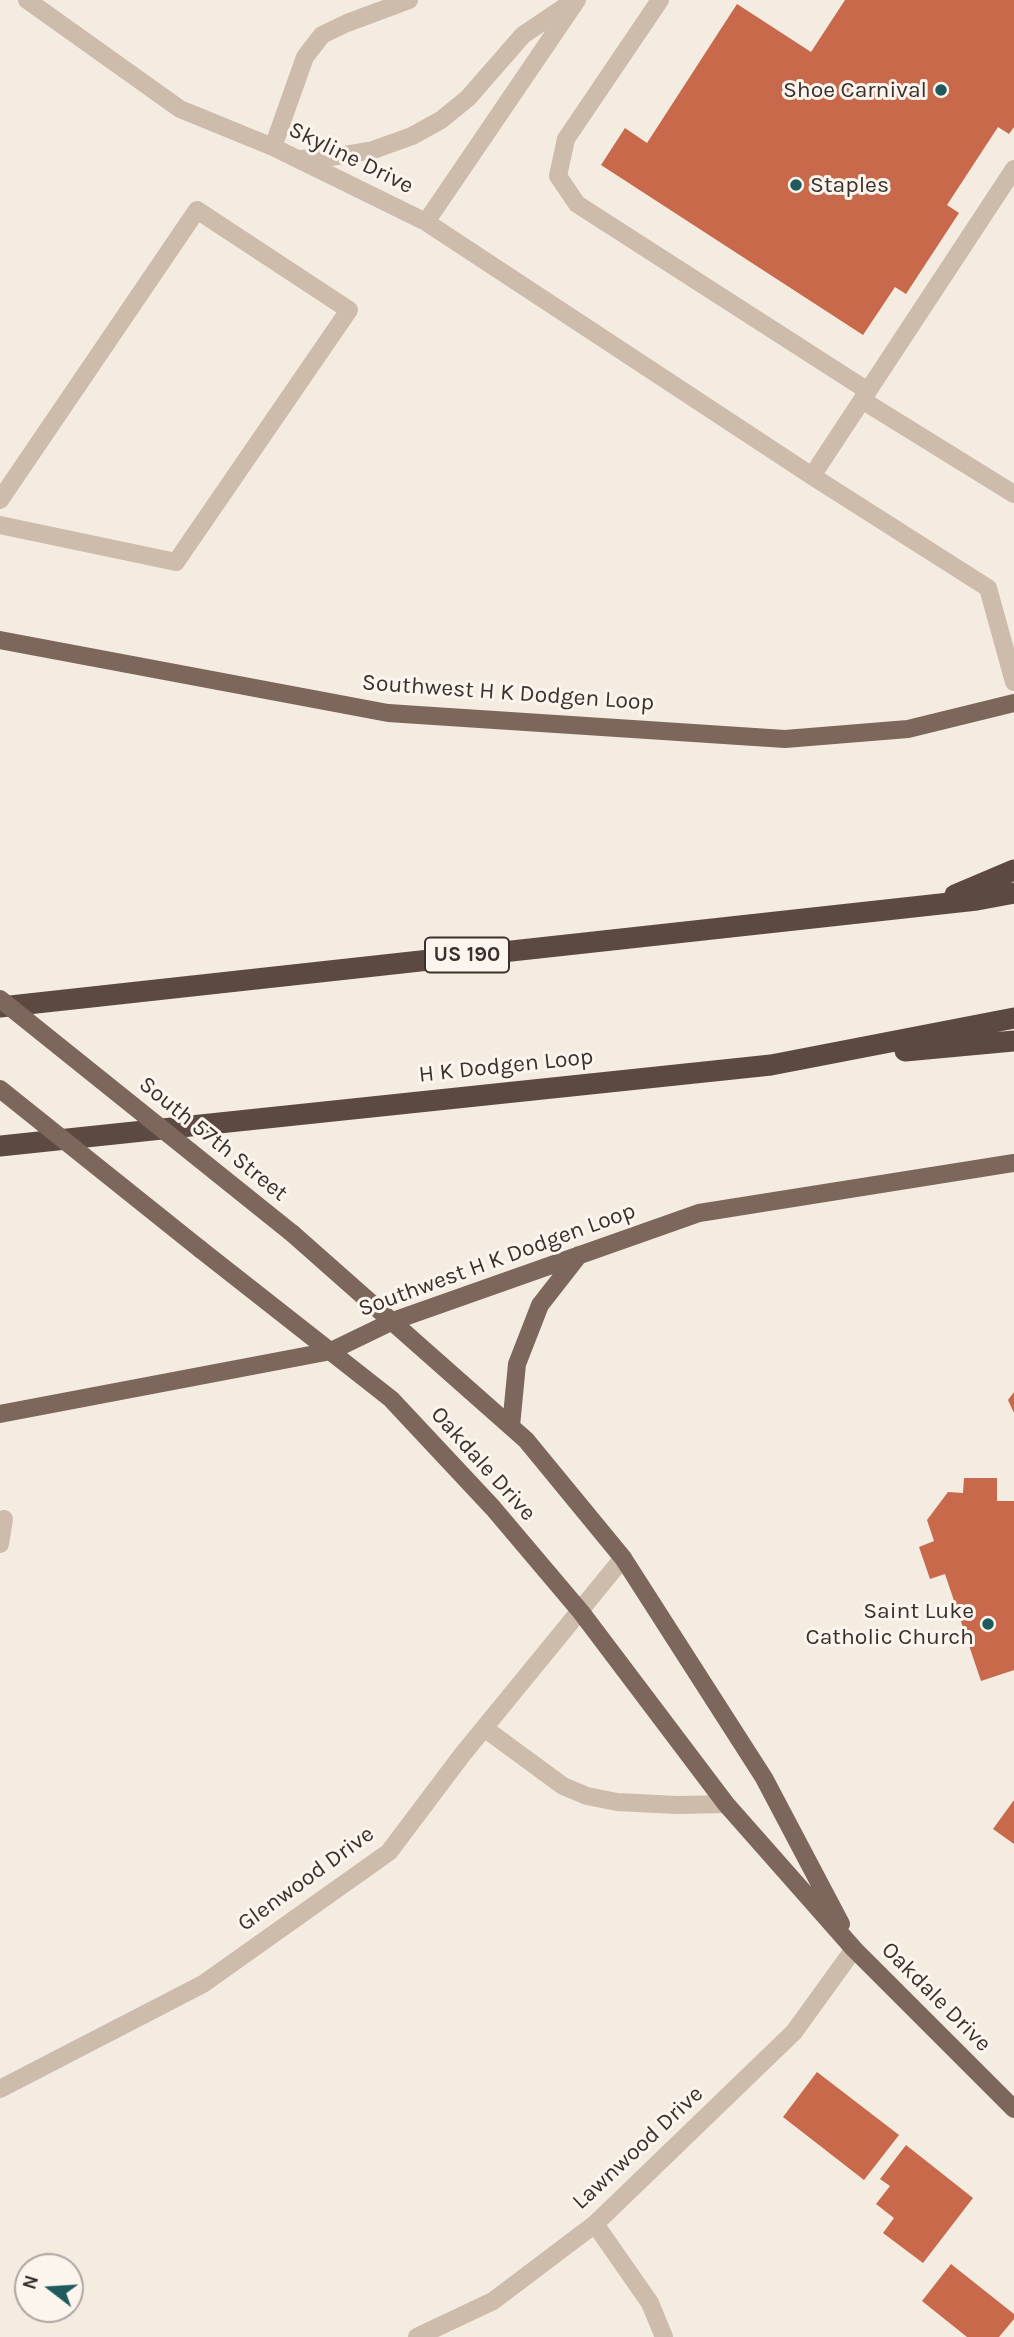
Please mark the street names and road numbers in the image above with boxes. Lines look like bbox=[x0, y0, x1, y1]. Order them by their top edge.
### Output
street label: Skyline Drive bbox=[284, 116, 418, 200]
street label: Southwest H K Dodgen Loop bbox=[361, 669, 655, 717]
road number: US 190 bbox=[425, 937, 509, 972]
street label: H K Dodgen Loop bbox=[417, 1043, 595, 1089]
street label: South 57th Street bbox=[133, 1071, 293, 1207]
street label: Southwest H K Dodgen Loop bbox=[355, 1197, 639, 1323]
street label: Oakdale Drive bbox=[425, 1401, 541, 1527]
street label: Glenwood Drive bbox=[233, 1820, 379, 1938]
street label: Oakdale Drive bbox=[875, 1936, 997, 2058]
street label: Lawnwood Drive bbox=[567, 2080, 709, 2216]

